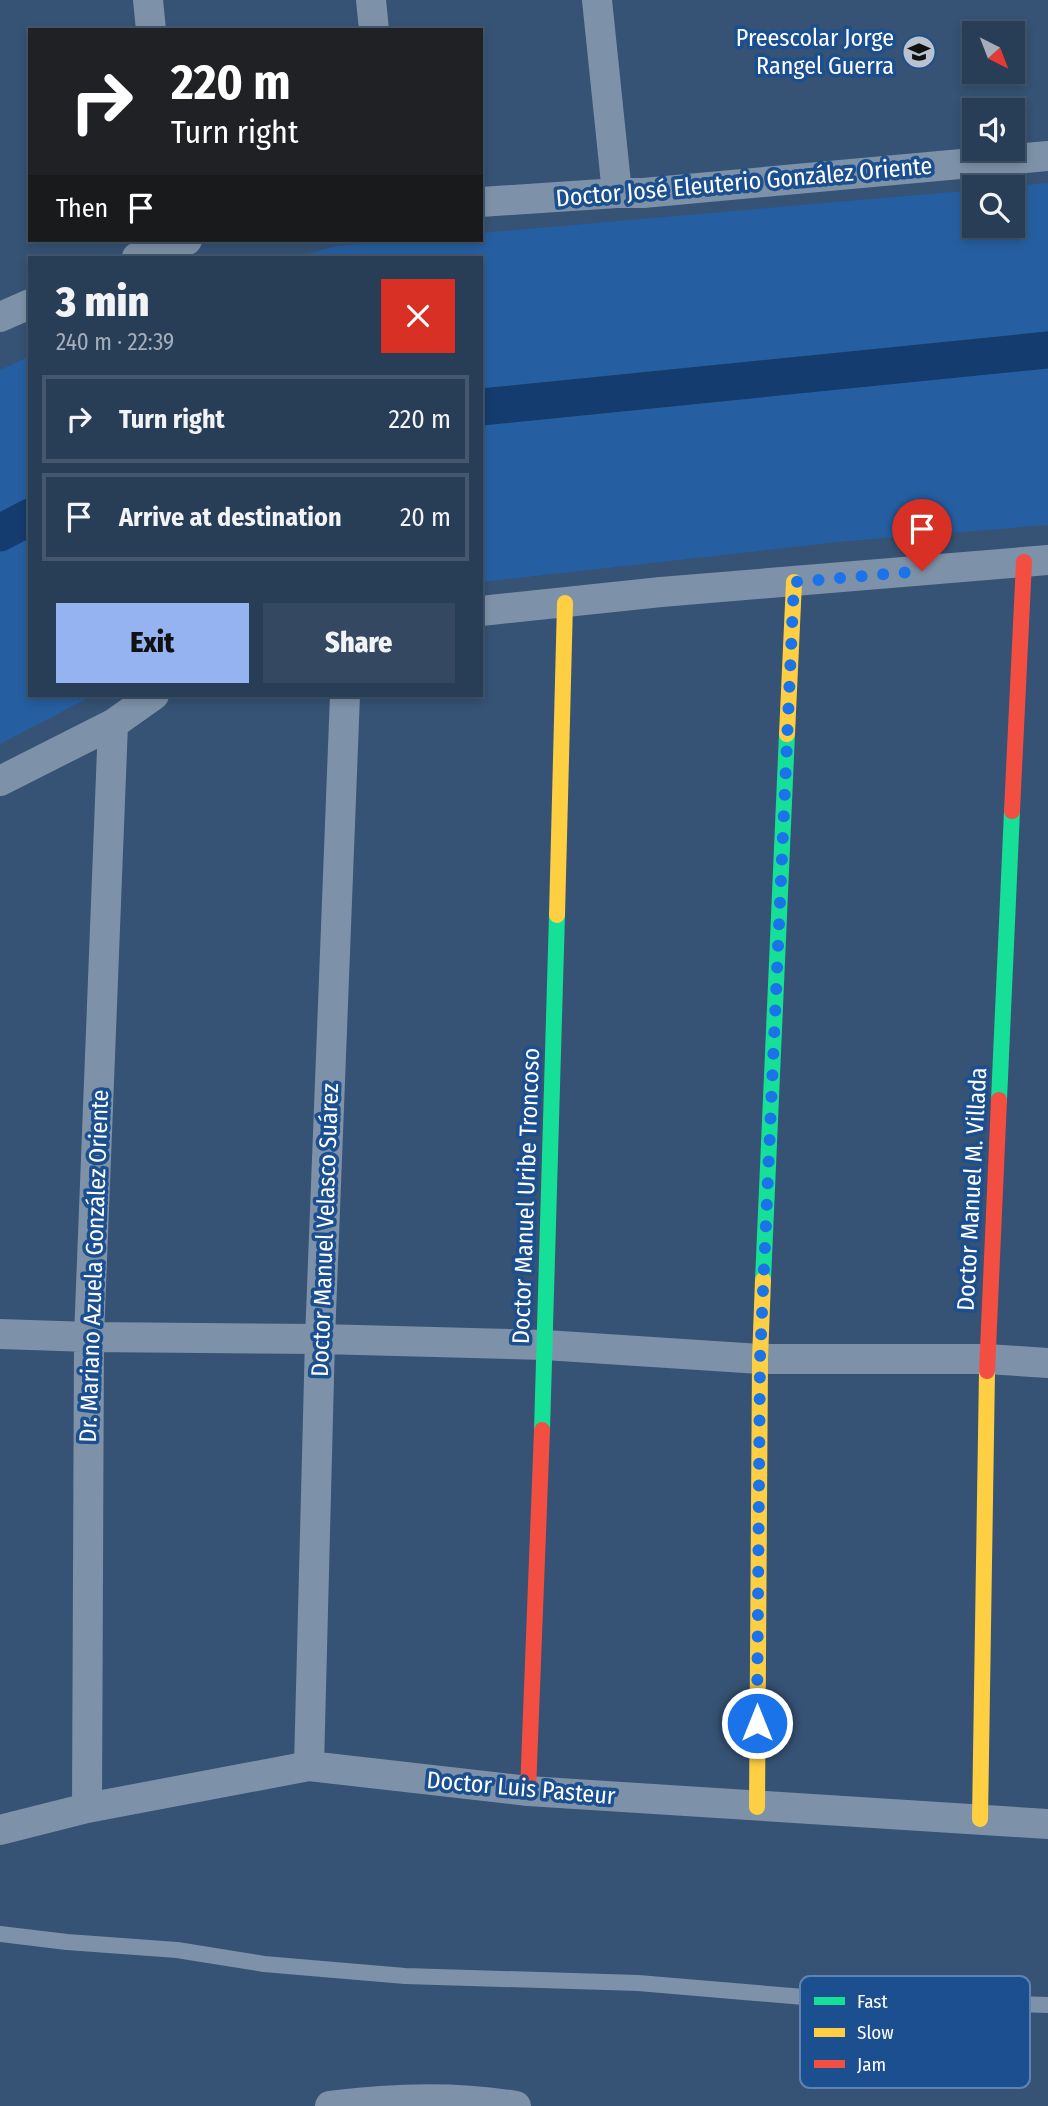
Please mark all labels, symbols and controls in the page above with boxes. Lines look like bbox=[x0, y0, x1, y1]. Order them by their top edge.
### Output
north arrow bbox=[962, 21, 1026, 84]
map controls bbox=[962, 21, 1025, 238]
place label: Preescolar Jorge Rangel Guerra bbox=[736, 24, 894, 80]
school or university icon: Preescolar Jorge Rangel Guerra bbox=[900, 33, 938, 71]
text: 220 m bbox=[171, 53, 291, 112]
icon: right bbox=[56, 56, 147, 147]
button: sound bbox=[962, 98, 1025, 161]
text: Turn right bbox=[171, 113, 298, 151]
street label: Doctor José Eleuterio González Oriente bbox=[555, 152, 933, 212]
button: search bbox=[962, 175, 1025, 238]
icon: arrive bbox=[122, 189, 160, 227]
text: Then bbox=[56, 193, 108, 224]
text: 3 min bbox=[56, 277, 149, 327]
button: close bbox=[381, 279, 455, 353]
text: 240 m · 22:39 bbox=[56, 328, 174, 356]
icon: right bbox=[60, 400, 98, 438]
text: Turn right bbox=[119, 404, 225, 435]
text: 220 m bbox=[388, 404, 451, 435]
icon: arrive bbox=[60, 498, 98, 536]
pin bbox=[892, 499, 952, 571]
text: Arrive at destination bbox=[119, 502, 342, 533]
text: 20 m bbox=[400, 502, 451, 533]
icon: arrive bbox=[903, 510, 941, 548]
button: Exit bbox=[56, 603, 249, 683]
button: Share bbox=[263, 603, 455, 683]
street label: Doctor Manuel Uribe Troncoso bbox=[507, 1047, 545, 1345]
street label: Doctor Manuel M. Villada bbox=[952, 1067, 992, 1311]
street label: Doctor Manuel Velasco Suárez bbox=[306, 1083, 344, 1377]
street label: Dr. Mariano Azuela González Oriente bbox=[74, 1089, 114, 1443]
position arrow bbox=[720, 1686, 794, 1760]
street label: Doctor Luis Pasteur bbox=[426, 1766, 617, 1810]
legend bbox=[800, 1976, 1030, 2088]
text: Fast bbox=[857, 1990, 888, 2013]
text: Slow bbox=[857, 2021, 894, 2044]
text: Jam bbox=[857, 2053, 886, 2076]

